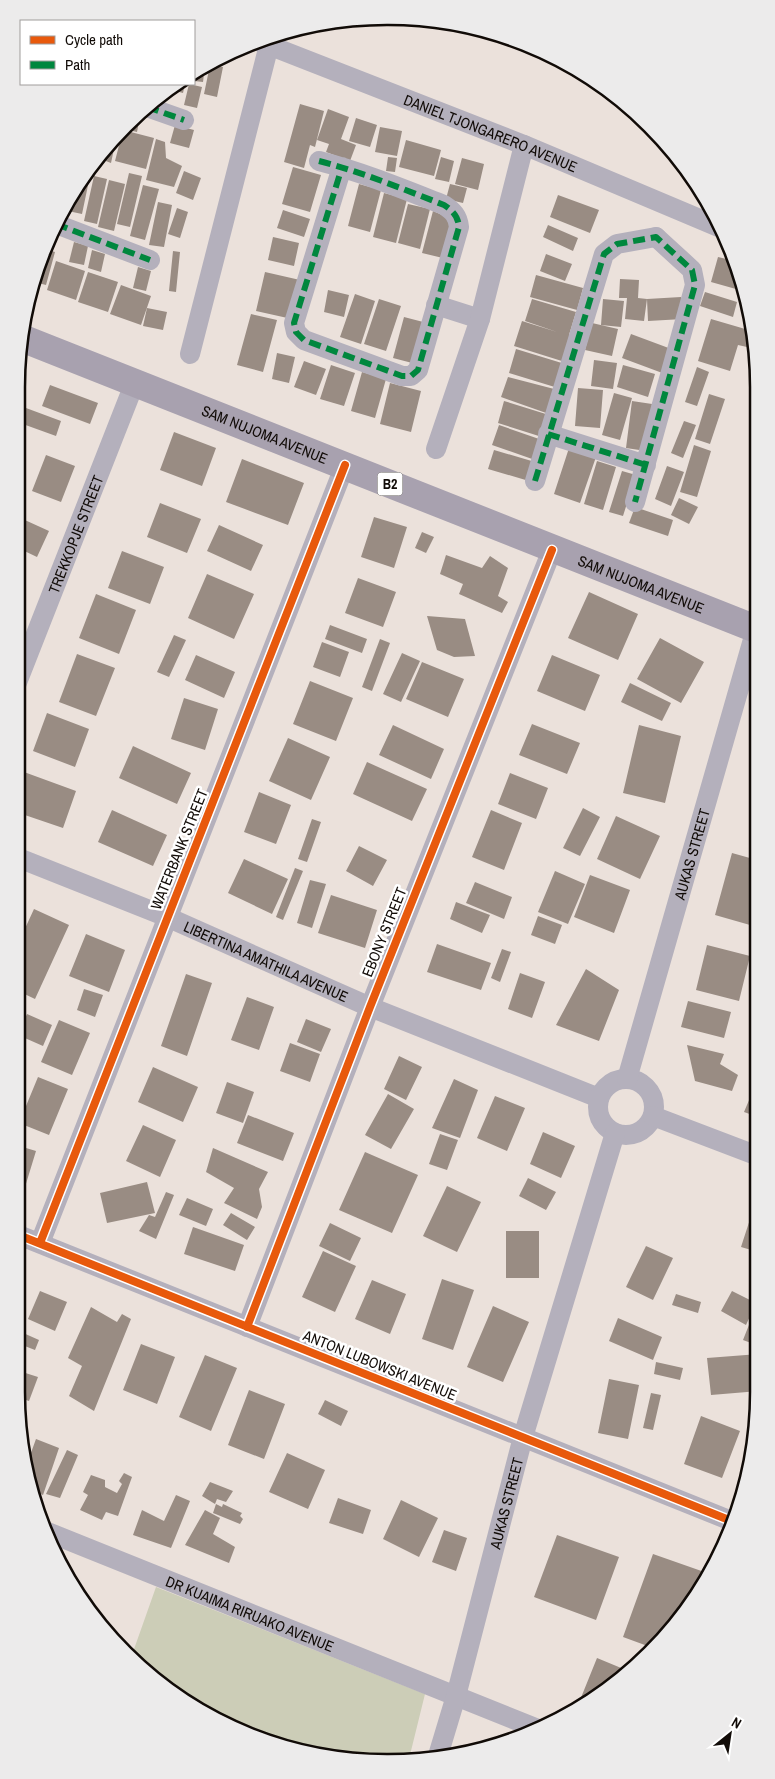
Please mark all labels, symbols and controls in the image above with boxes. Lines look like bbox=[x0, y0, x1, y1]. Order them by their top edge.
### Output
legend bbox=[20, 20, 195, 85]
text: Cycle path bbox=[65, 29, 123, 50]
text: Path bbox=[65, 54, 90, 75]
street label: DANIEL TJONGARERO AVENUE bbox=[401, 89, 581, 177]
street label: SAM NUJOMA AVENUE bbox=[199, 399, 331, 468]
street label: TREKKOPJE STREET bbox=[43, 472, 108, 596]
road number: B2 bbox=[378, 472, 402, 496]
street label: SAM NUJOMA AVENUE bbox=[575, 550, 707, 618]
street label: WATERBANK STREET bbox=[145, 785, 213, 913]
street label: AUKAS STREET bbox=[668, 806, 715, 903]
street label: EBONY STREET bbox=[357, 884, 412, 980]
street label: LIBERTINA AMATHILA AVENUE bbox=[181, 915, 352, 1007]
street label: ANTON LUBOWSKI AVENUE bbox=[299, 1324, 460, 1405]
street label: AUKAS STREET bbox=[484, 1455, 528, 1552]
street label: DR KUAIMA RIRUAKO AVENUE bbox=[163, 1570, 337, 1657]
north arrow bbox=[705, 1709, 755, 1759]
text: N bbox=[728, 1713, 745, 1733]

